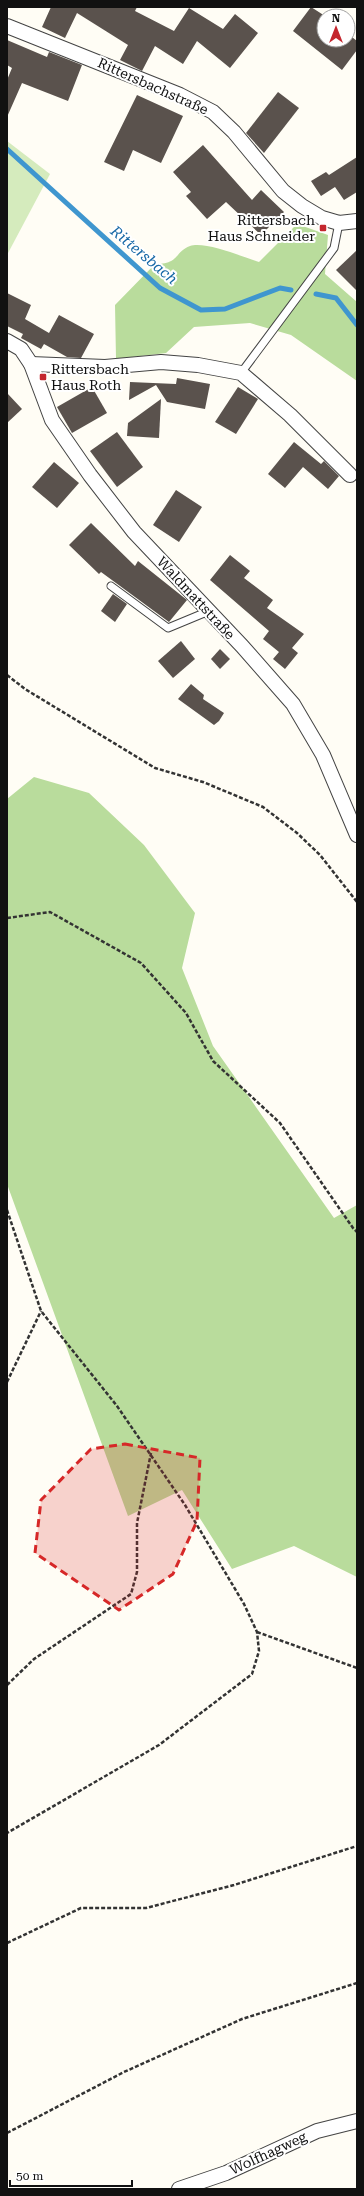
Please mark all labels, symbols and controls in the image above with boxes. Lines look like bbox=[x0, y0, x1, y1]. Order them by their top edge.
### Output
north arrow bbox=[316, 8, 356, 48]
text: N bbox=[332, 12, 341, 25]
street label: Rittersbachstraße bbox=[95, 54, 211, 118]
place label: Rittersbach Haus Schneider bbox=[208, 212, 315, 244]
water label: Rittersbach bbox=[106, 221, 181, 288]
marker: Rittersbach Haus Schneider bbox=[318, 223, 328, 233]
place label: Rittersbach Haus Roth bbox=[51, 361, 129, 393]
marker: Rittersbach Haus Roth bbox=[38, 372, 48, 382]
street label: Waldmattstraße bbox=[154, 553, 238, 643]
street label: Wolfhagweg bbox=[227, 2128, 309, 2178]
scale bar bbox=[10, 2162, 132, 2188]
text: 50 m bbox=[16, 2169, 43, 2183]

